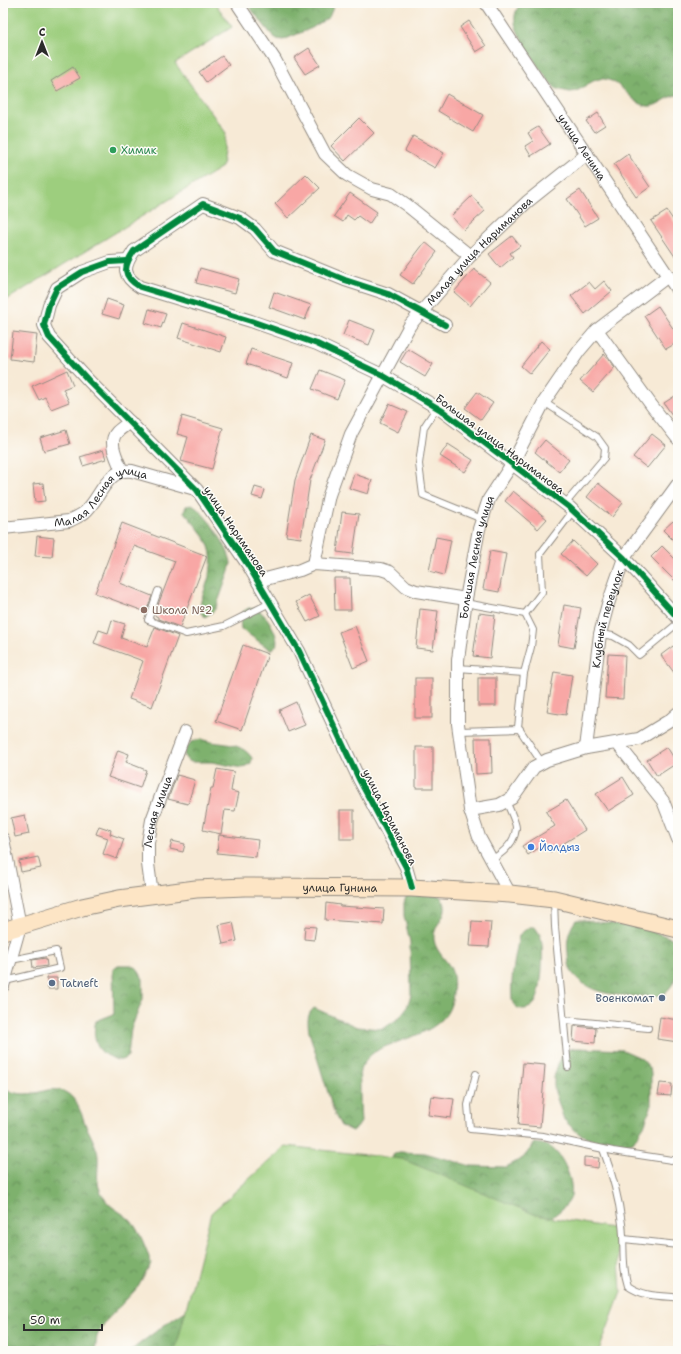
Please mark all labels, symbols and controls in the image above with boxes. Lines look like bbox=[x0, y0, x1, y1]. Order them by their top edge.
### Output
north arrow bbox=[22, 22, 62, 62]
text: С bbox=[39, 25, 46, 40]
street label: улица Ленина bbox=[554, 111, 609, 184]
place label: Химик bbox=[121, 143, 157, 158]
marker: Химик bbox=[108, 145, 118, 155]
street label: Малая улица Нариманова bbox=[423, 193, 536, 309]
street label: Большая улица Нариманова bbox=[432, 391, 567, 498]
street label: Малая Лесная улица bbox=[53, 463, 150, 531]
street label: улица Нариманова bbox=[200, 483, 272, 580]
street label: Большая Лесная улица bbox=[456, 492, 498, 620]
street label: Клубный переулок bbox=[589, 568, 627, 669]
place label: Школа №2 bbox=[152, 603, 212, 618]
marker: Школа №2 bbox=[139, 605, 149, 615]
street label: улица Нариманова bbox=[359, 766, 420, 868]
street label: Лесная улица bbox=[141, 773, 176, 848]
place label: Йолдыз bbox=[539, 839, 580, 855]
marker: Йолдыз bbox=[526, 842, 536, 852]
street label: улица Гунина bbox=[302, 880, 377, 896]
place label: Tatneft bbox=[60, 976, 99, 991]
marker: Tatneft bbox=[47, 978, 57, 988]
place label: Военкомат bbox=[596, 991, 654, 1006]
marker: Военкомат bbox=[657, 993, 667, 1003]
scale bar bbox=[24, 1306, 102, 1332]
text: 50 m bbox=[30, 1312, 60, 1328]

